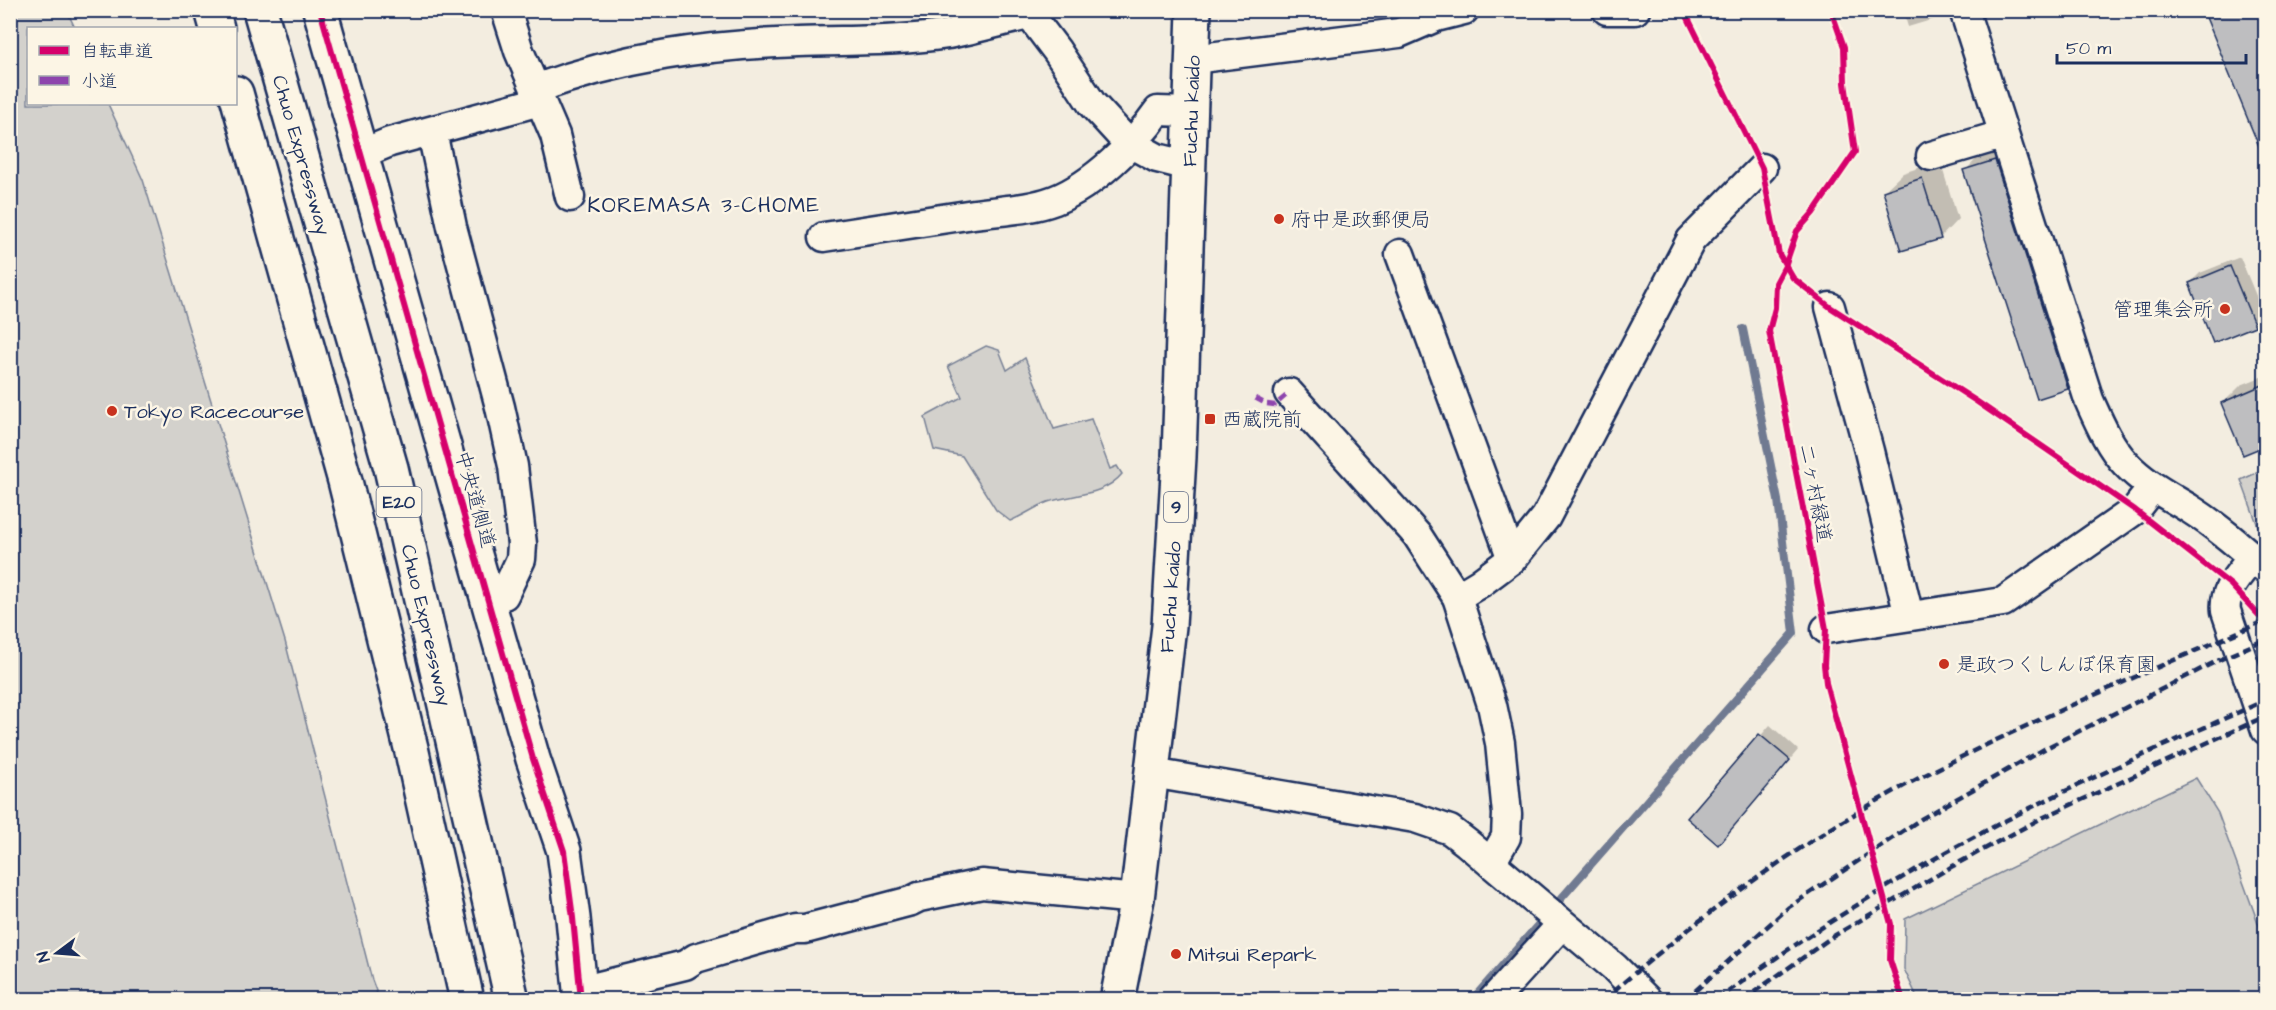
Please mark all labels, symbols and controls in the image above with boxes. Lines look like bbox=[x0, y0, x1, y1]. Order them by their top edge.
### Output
legend bbox=[27, 27, 237, 105]
scale bar bbox=[2057, 27, 2246, 65]
text: 50 m bbox=[2066, 36, 2111, 61]
text: 自転車道 bbox=[81, 39, 153, 64]
street label: Fuchu kaido bbox=[1176, 55, 1208, 167]
text: 小道 bbox=[81, 69, 117, 94]
street label: Chuo Expressway bbox=[264, 72, 337, 239]
district label: KOREMASA 3-CHOME bbox=[587, 191, 821, 220]
place label: 府中是政郵便局 bbox=[1291, 206, 1431, 234]
marker: 府中是政郵便局 bbox=[1272, 212, 1286, 226]
place label: 管理集会所 bbox=[2113, 296, 2213, 324]
marker: 管理集会所 bbox=[2218, 302, 2232, 316]
place label: Tokyo Racecourse bbox=[124, 398, 304, 427]
marker: Tokyo Racecourse bbox=[105, 404, 119, 418]
place label: 西蔵院前 bbox=[1222, 406, 1302, 434]
marker: 西蔵院前 bbox=[1203, 412, 1217, 426]
street label: 二ヶ村緑道 bbox=[1792, 441, 1838, 545]
street label: 中央道側道 bbox=[448, 447, 502, 551]
road number: E20 bbox=[376, 487, 422, 517]
road number: 9 bbox=[1164, 492, 1188, 522]
street label: Fuchu kaido bbox=[1153, 540, 1189, 654]
street label: Chuo Expressway bbox=[393, 542, 458, 709]
place label: 是政つくしんぼ保育園 bbox=[1956, 651, 2156, 679]
marker: 是政つくしんぼ保育園 bbox=[1937, 657, 1951, 671]
north arrow bbox=[27, 923, 87, 983]
place label: Mitsui Repark bbox=[1188, 941, 1317, 969]
marker: Mitsui Repark bbox=[1169, 947, 1183, 961]
text: N bbox=[32, 949, 55, 965]

